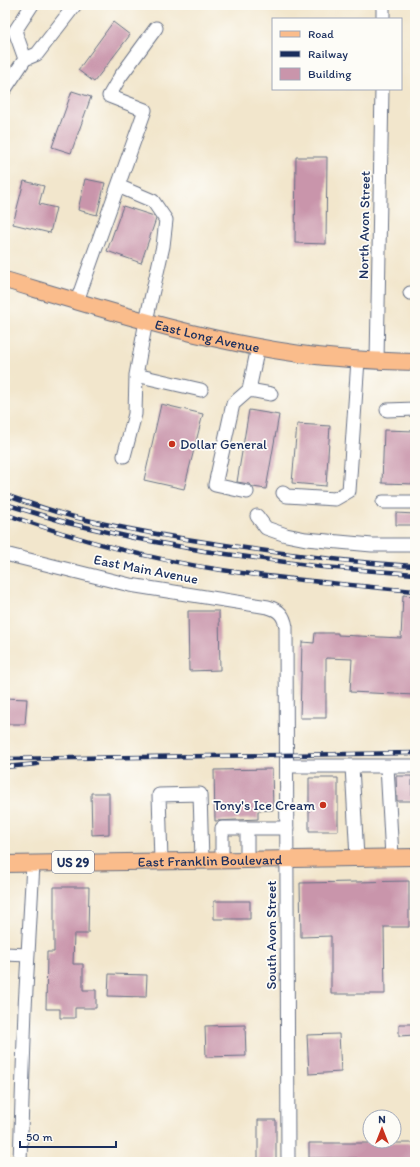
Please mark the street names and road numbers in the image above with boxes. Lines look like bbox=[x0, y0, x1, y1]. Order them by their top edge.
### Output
street label: North Avon Street bbox=[355, 171, 374, 279]
street label: East Long Avenue bbox=[153, 316, 261, 356]
street label: East Main Avenue bbox=[92, 551, 200, 588]
road number: US 29 bbox=[52, 851, 94, 873]
street label: East Franklin Boulevard bbox=[138, 851, 283, 871]
street label: South Avon Street bbox=[263, 880, 280, 990]

